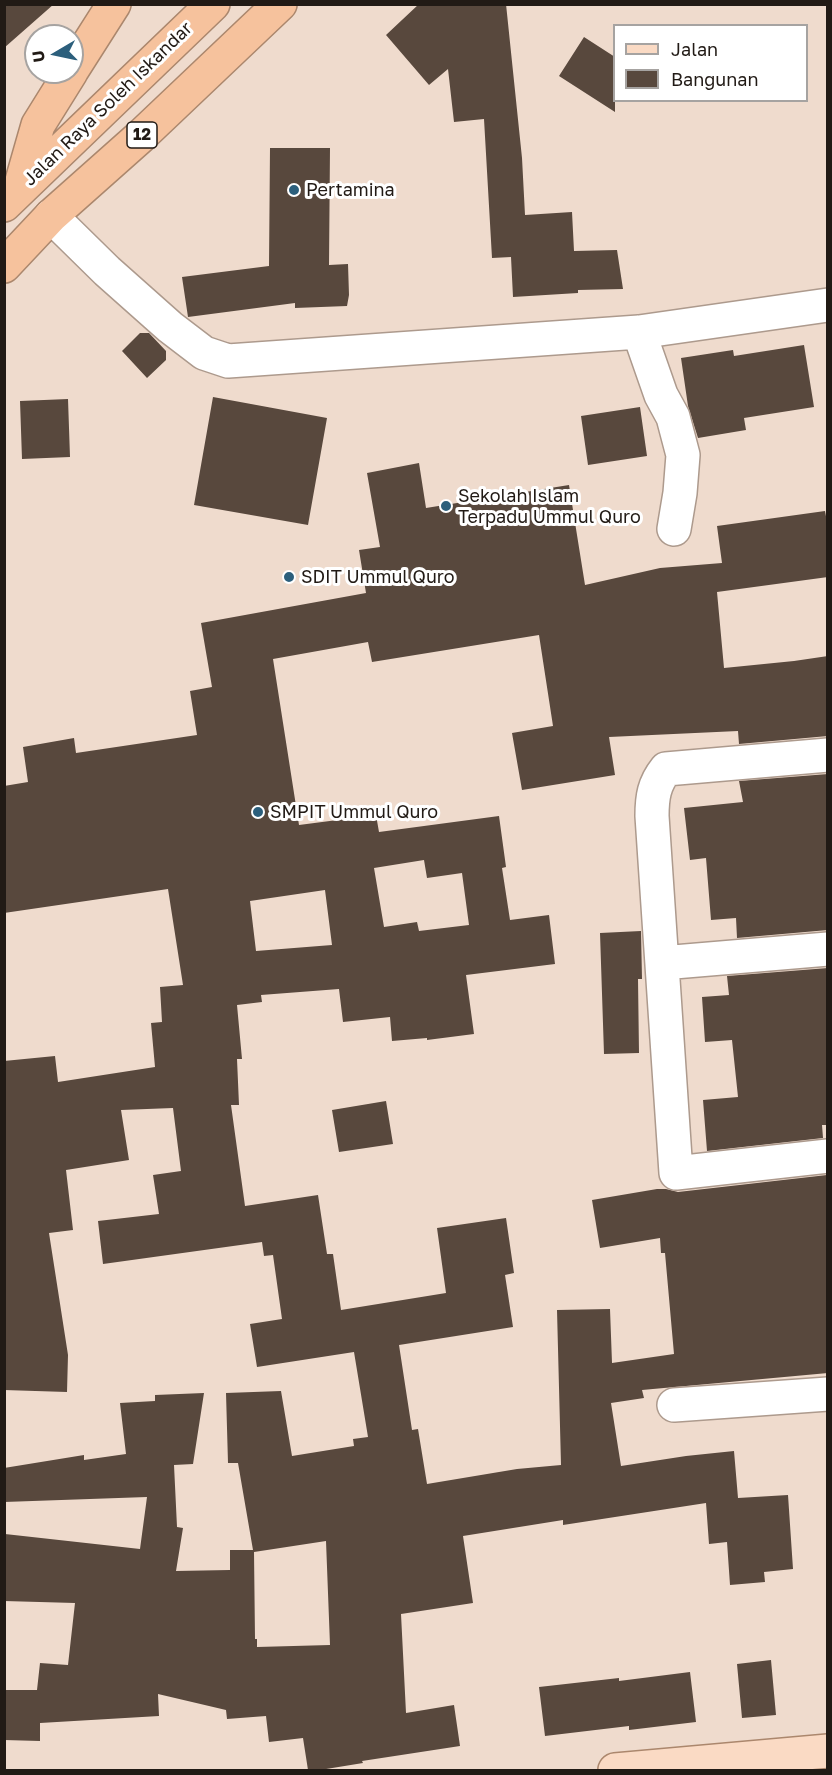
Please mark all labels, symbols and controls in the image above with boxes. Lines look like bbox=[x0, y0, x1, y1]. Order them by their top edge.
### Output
street label: Jalan Raya Soleh Iskandar bbox=[19, 18, 197, 190]
north arrow bbox=[24, 24, 84, 84]
legend bbox=[613, 24, 808, 102]
text: Jalan bbox=[671, 38, 718, 60]
text: U bbox=[27, 49, 49, 64]
text: Bangunan bbox=[671, 68, 759, 90]
road number: 12 bbox=[127, 122, 157, 148]
place label: Pertamina bbox=[306, 179, 395, 201]
marker: Pertamina bbox=[287, 183, 301, 197]
place label: Sekolah Islam Terpadu Ummul Quro bbox=[458, 485, 641, 528]
marker: Sekolah Islam Terpadu Ummul Quro bbox=[439, 499, 453, 513]
place label: SDIT Ummul Quro bbox=[301, 566, 454, 588]
marker: SDIT Ummul Quro bbox=[282, 570, 296, 584]
place label: SMPIT Ummul Quro bbox=[270, 801, 438, 823]
marker: SMPIT Ummul Quro bbox=[251, 805, 265, 819]

